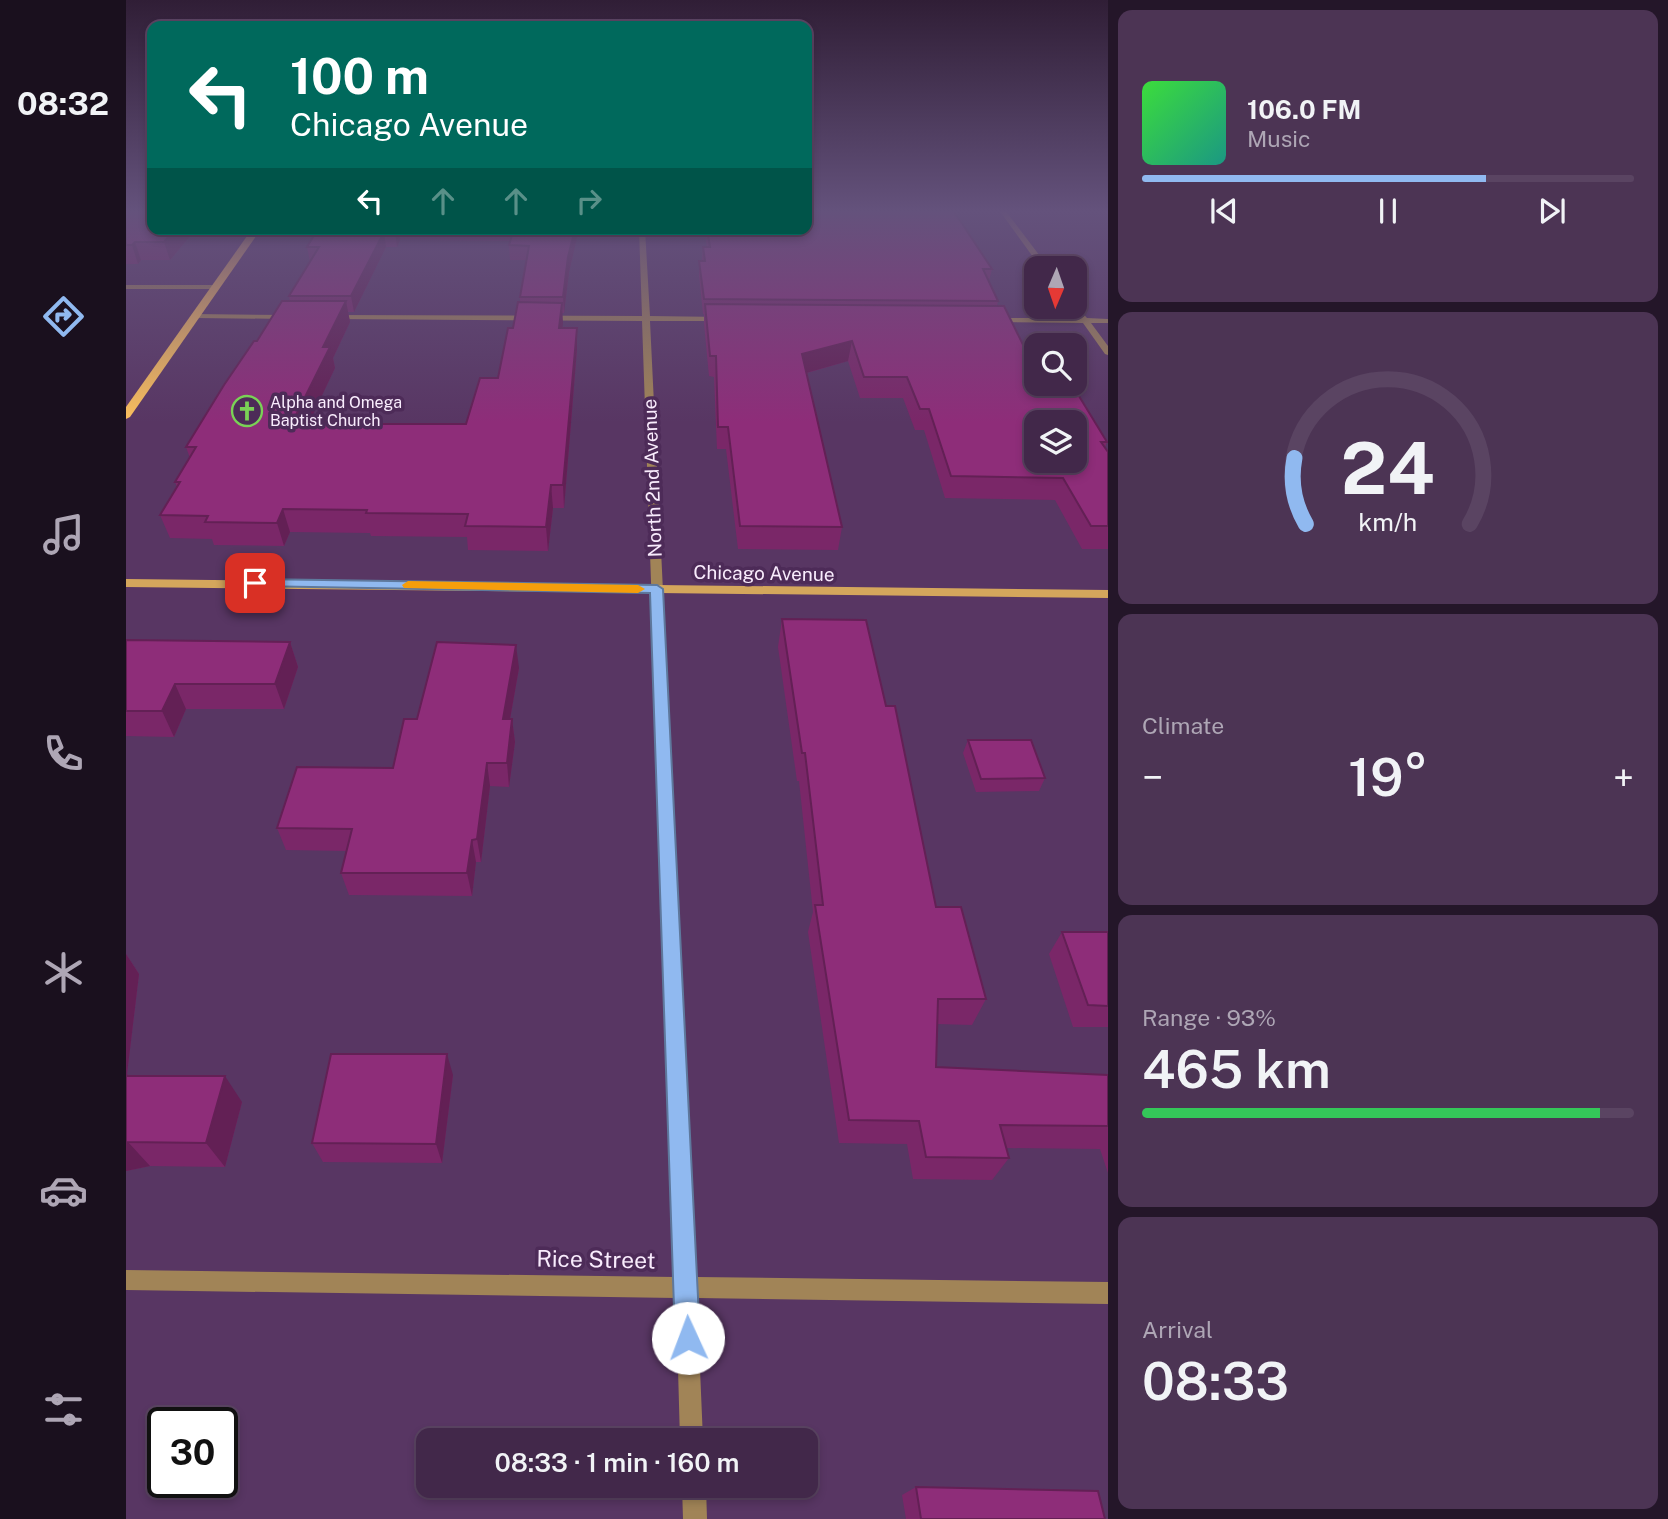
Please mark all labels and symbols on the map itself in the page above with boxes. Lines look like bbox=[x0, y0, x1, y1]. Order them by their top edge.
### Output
north arrow bbox=[1024, 256, 1087, 318]
place label: Alpha and Omega Baptist Church bbox=[270, 393, 402, 430]
church icon: Alpha and Omega Baptist Church bbox=[230, 394, 264, 428]
street label: North 2nd Avenue bbox=[638, 398, 666, 558]
pin bbox=[225, 553, 285, 613]
street label: Chicago Avenue bbox=[693, 561, 835, 585]
street label: Rice Street bbox=[536, 1244, 656, 1274]
position arrow bbox=[651, 1301, 725, 1375]
speed limit sign: 30 bbox=[147, 1407, 238, 1498]

